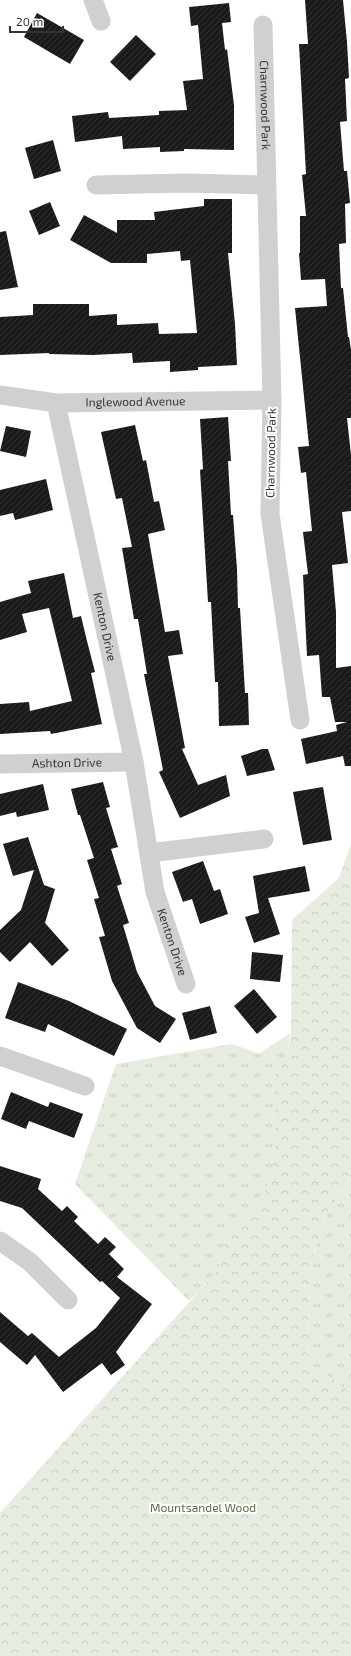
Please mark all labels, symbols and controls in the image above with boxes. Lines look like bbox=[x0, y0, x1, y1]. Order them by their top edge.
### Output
scale bar bbox=[10, 8, 63, 34]
text: 20 m bbox=[16, 14, 43, 28]
street label: Charnwood Park bbox=[258, 60, 274, 150]
street label: Inglewood Avenue bbox=[85, 393, 185, 409]
street label: Charnwood Park bbox=[262, 408, 278, 498]
street label: Kenton Drive bbox=[91, 591, 120, 662]
street label: Ashton Drive bbox=[32, 754, 102, 770]
street label: Kenton Drive bbox=[155, 906, 191, 977]
park label: Mountsandel Wood bbox=[150, 1500, 256, 1514]

